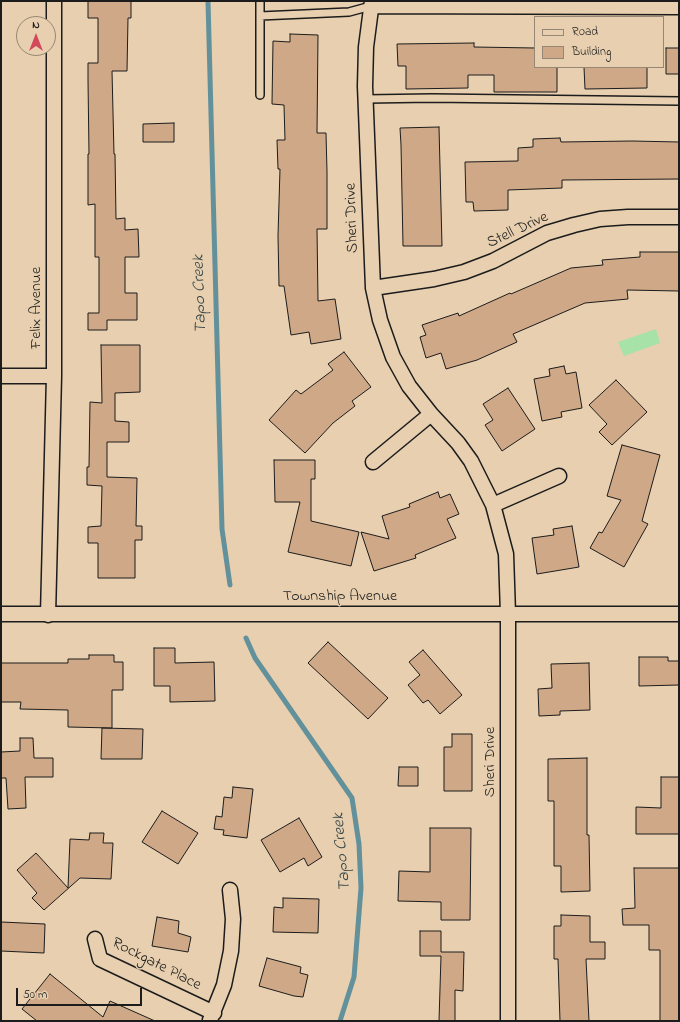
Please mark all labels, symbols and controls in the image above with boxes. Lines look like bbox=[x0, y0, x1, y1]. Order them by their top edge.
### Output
north arrow bbox=[16, 16, 56, 56]
legend bbox=[534, 16, 664, 68]
text: N bbox=[32, 17, 40, 33]
text: Road bbox=[572, 23, 598, 41]
text: Building bbox=[572, 43, 611, 61]
street label: Sheri Drive bbox=[342, 183, 364, 253]
street label: Stell Drive bbox=[484, 208, 552, 254]
water label: Tapo Creek bbox=[189, 254, 213, 334]
street label: Felix Avenue bbox=[27, 267, 47, 349]
street label: Township Avenue bbox=[283, 587, 397, 607]
street label: Sheri Drive bbox=[481, 727, 501, 797]
water label: Tapo Creek bbox=[329, 812, 357, 892]
street label: Rockgate Place bbox=[108, 934, 204, 996]
scale bar bbox=[18, 980, 144, 1006]
text: 50 m bbox=[23, 986, 47, 1004]

